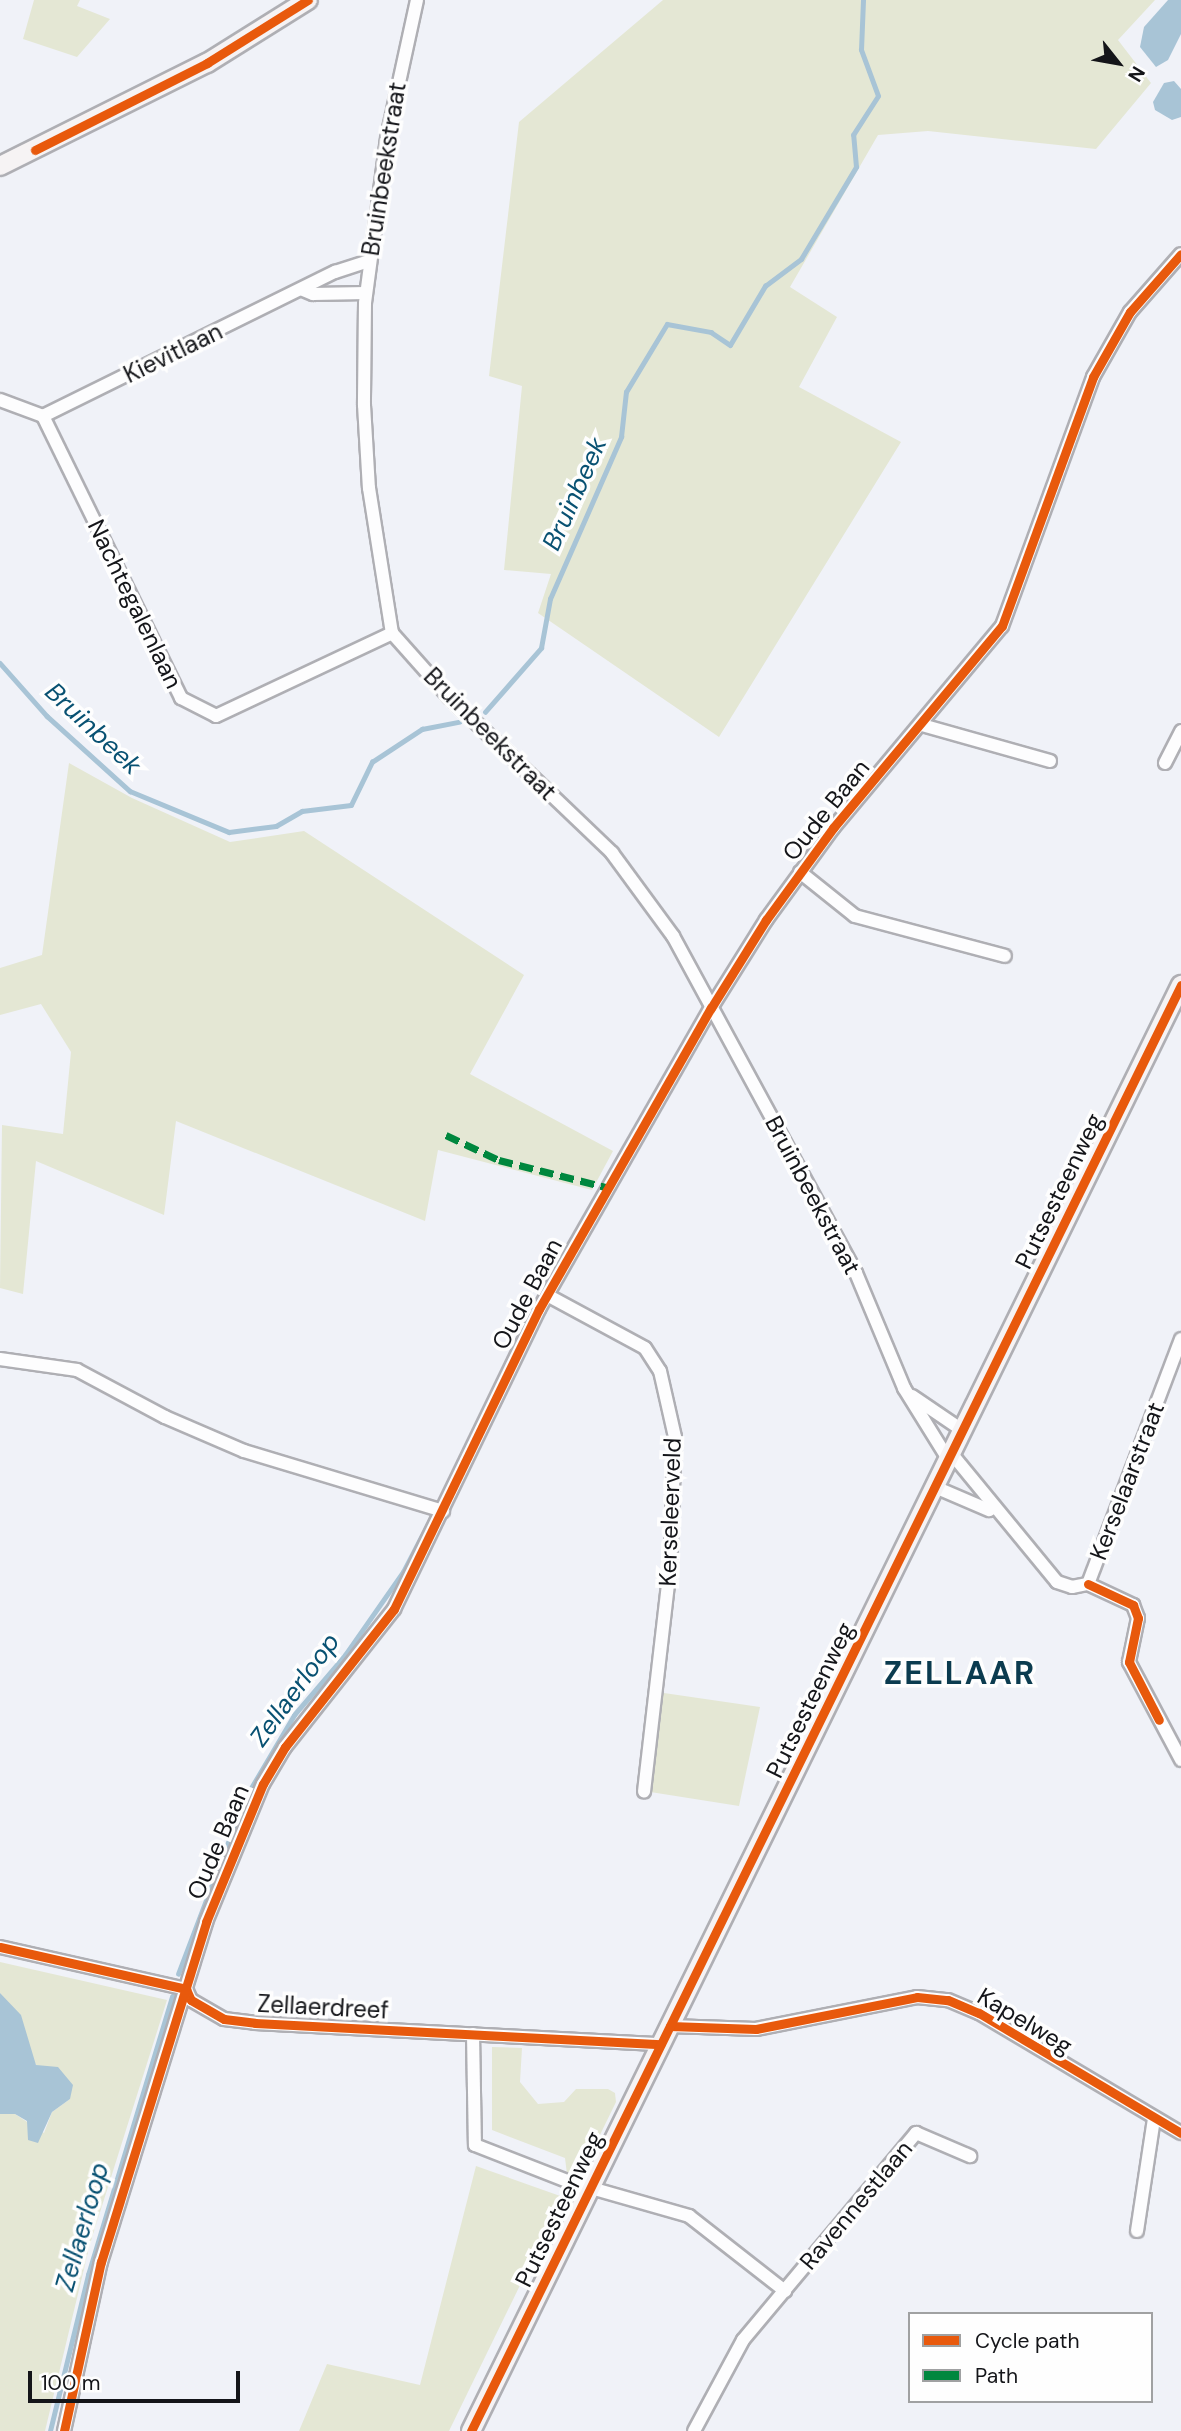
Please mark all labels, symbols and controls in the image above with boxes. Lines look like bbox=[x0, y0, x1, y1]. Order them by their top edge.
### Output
north arrow bbox=[1083, 28, 1153, 98]
text: N bbox=[1122, 62, 1151, 86]
street label: Bruinbeekstraat bbox=[356, 80, 412, 258]
street label: Kievitlaan bbox=[119, 317, 227, 389]
water label: Bruinbeek bbox=[536, 433, 614, 555]
street label: Nachtegalenlaan bbox=[82, 515, 188, 693]
street label: Bruinbeekstraat bbox=[418, 662, 562, 806]
water label: Bruinbeek bbox=[38, 676, 148, 782]
street label: Oude Baan bbox=[776, 754, 876, 866]
street label: Putsesteenweg bbox=[1009, 1109, 1109, 1273]
street label: Bruinbeekstraat bbox=[759, 1111, 867, 1279]
street label: Oude Baan bbox=[486, 1233, 568, 1355]
street label: Kerselaarstraat bbox=[1084, 1398, 1170, 1564]
street label: Kerseleerveld bbox=[653, 1437, 687, 1587]
street label: Putsesteenweg bbox=[760, 1618, 860, 1782]
water label: Zellaerloop bbox=[244, 1627, 346, 1753]
district label: ZELLAAR bbox=[885, 1654, 1035, 1692]
street label: Oude Baan bbox=[181, 1780, 255, 1904]
street label: Kapelweg bbox=[972, 1982, 1078, 2060]
street label: Zellaerdreef bbox=[257, 1989, 389, 2025]
street label: Putsesteenweg bbox=[509, 2127, 609, 2291]
street label: Ravennestlaan bbox=[794, 2135, 918, 2275]
water label: Zellaerloop bbox=[50, 2159, 116, 2295]
legend bbox=[908, 2312, 1153, 2403]
text: Cycle path bbox=[975, 2327, 1080, 2355]
scale bar bbox=[32, 2358, 243, 2402]
text: Path bbox=[975, 2362, 1018, 2390]
text: 100 m bbox=[41, 2369, 101, 2397]

